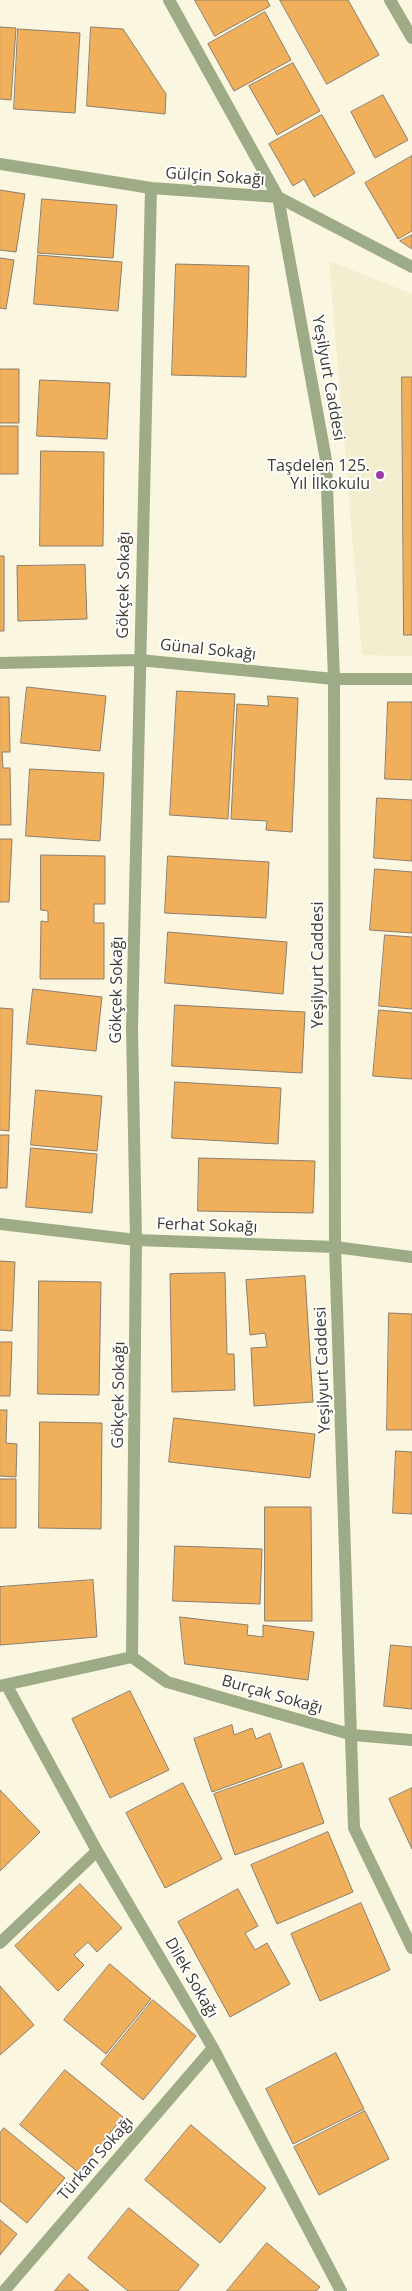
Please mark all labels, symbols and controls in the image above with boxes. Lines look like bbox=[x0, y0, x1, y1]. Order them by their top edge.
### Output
street label: Gülçin Sokağı bbox=[165, 164, 265, 190]
street label: Yeşilyurt Caddesi bbox=[308, 314, 348, 442]
place label: Taşdelen 125. Yıl İlkokulu bbox=[267, 456, 370, 494]
marker: Taşdelen 125. Yıl İlkokulu bbox=[374, 469, 386, 481]
street label: Gökçek Sokağı bbox=[113, 531, 135, 639]
street label: Günal Sokağı bbox=[159, 635, 257, 665]
street label: Yeşilyurt Caddesi bbox=[308, 901, 328, 1029]
street label: Gökçek Sokağı bbox=[106, 936, 128, 1044]
street label: Ferhat Sokağı bbox=[156, 1215, 258, 1237]
street label: Yeşilyurt Caddesi bbox=[311, 1306, 335, 1434]
street label: Gökçek Sokağı bbox=[108, 1341, 130, 1449]
street label: Burçak Sokağı bbox=[219, 1671, 325, 1719]
street label: Dilek Sokağı bbox=[160, 1934, 222, 2022]
street label: Türkan Sokağı bbox=[54, 2113, 138, 2205]

